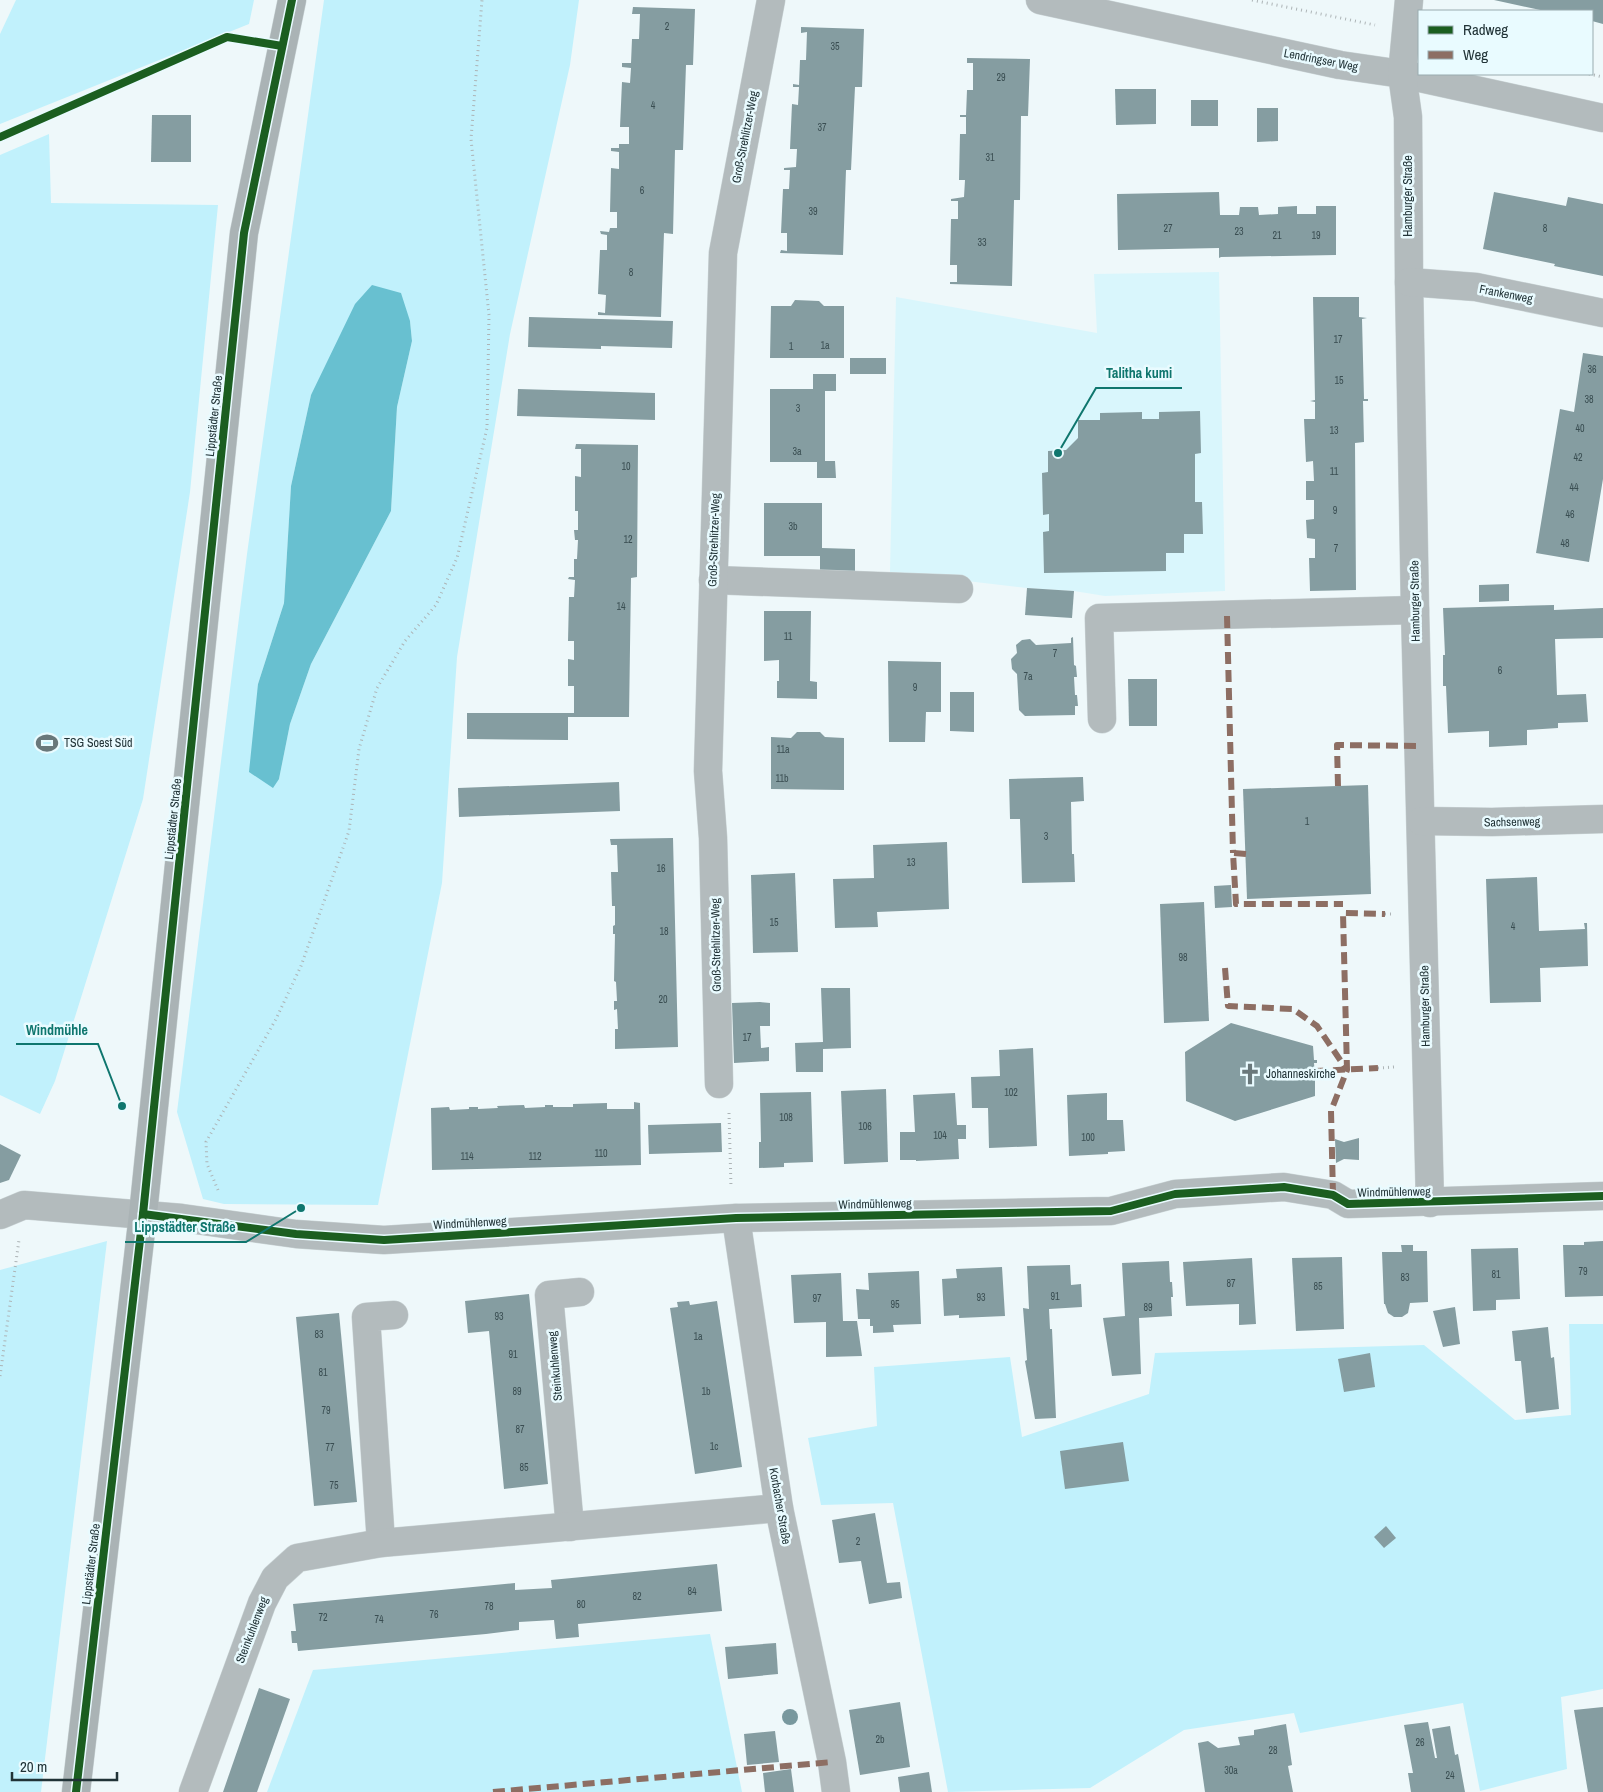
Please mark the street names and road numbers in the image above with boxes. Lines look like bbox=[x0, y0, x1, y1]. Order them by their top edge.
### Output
street label: Lendringser Weg bbox=[1283, 45, 1360, 75]
street label: Groß-Strehlitzer-Weg bbox=[728, 89, 762, 185]
street label: Hamburger Straße bbox=[1400, 155, 1416, 237]
street label: Frankenweg bbox=[1478, 281, 1535, 307]
street label: Lippstädter Straße bbox=[202, 375, 226, 457]
street label: Groß-Strehlitzer-Weg bbox=[704, 492, 724, 587]
street label: Hamburger Straße bbox=[1406, 560, 1424, 642]
street label: Lippstädter Straße bbox=[161, 778, 185, 860]
street label: Sachsenweg bbox=[1484, 814, 1541, 830]
street label: Groß-Strehlitzer-Weg bbox=[707, 897, 725, 992]
street label: Hamburger Straße bbox=[1416, 965, 1434, 1047]
street label: Windmühlenweg bbox=[1357, 1183, 1431, 1201]
street label: Windmühlenweg bbox=[838, 1195, 912, 1213]
street label: Windmühlenweg bbox=[433, 1213, 508, 1233]
street label: Steinkuhlenweg bbox=[544, 1330, 566, 1402]
street label: Korbacher Straße bbox=[765, 1466, 795, 1546]
street label: Lippstädter Straße bbox=[78, 1523, 104, 1605]
street label: Steinkuhlenweg bbox=[232, 1594, 272, 1666]

